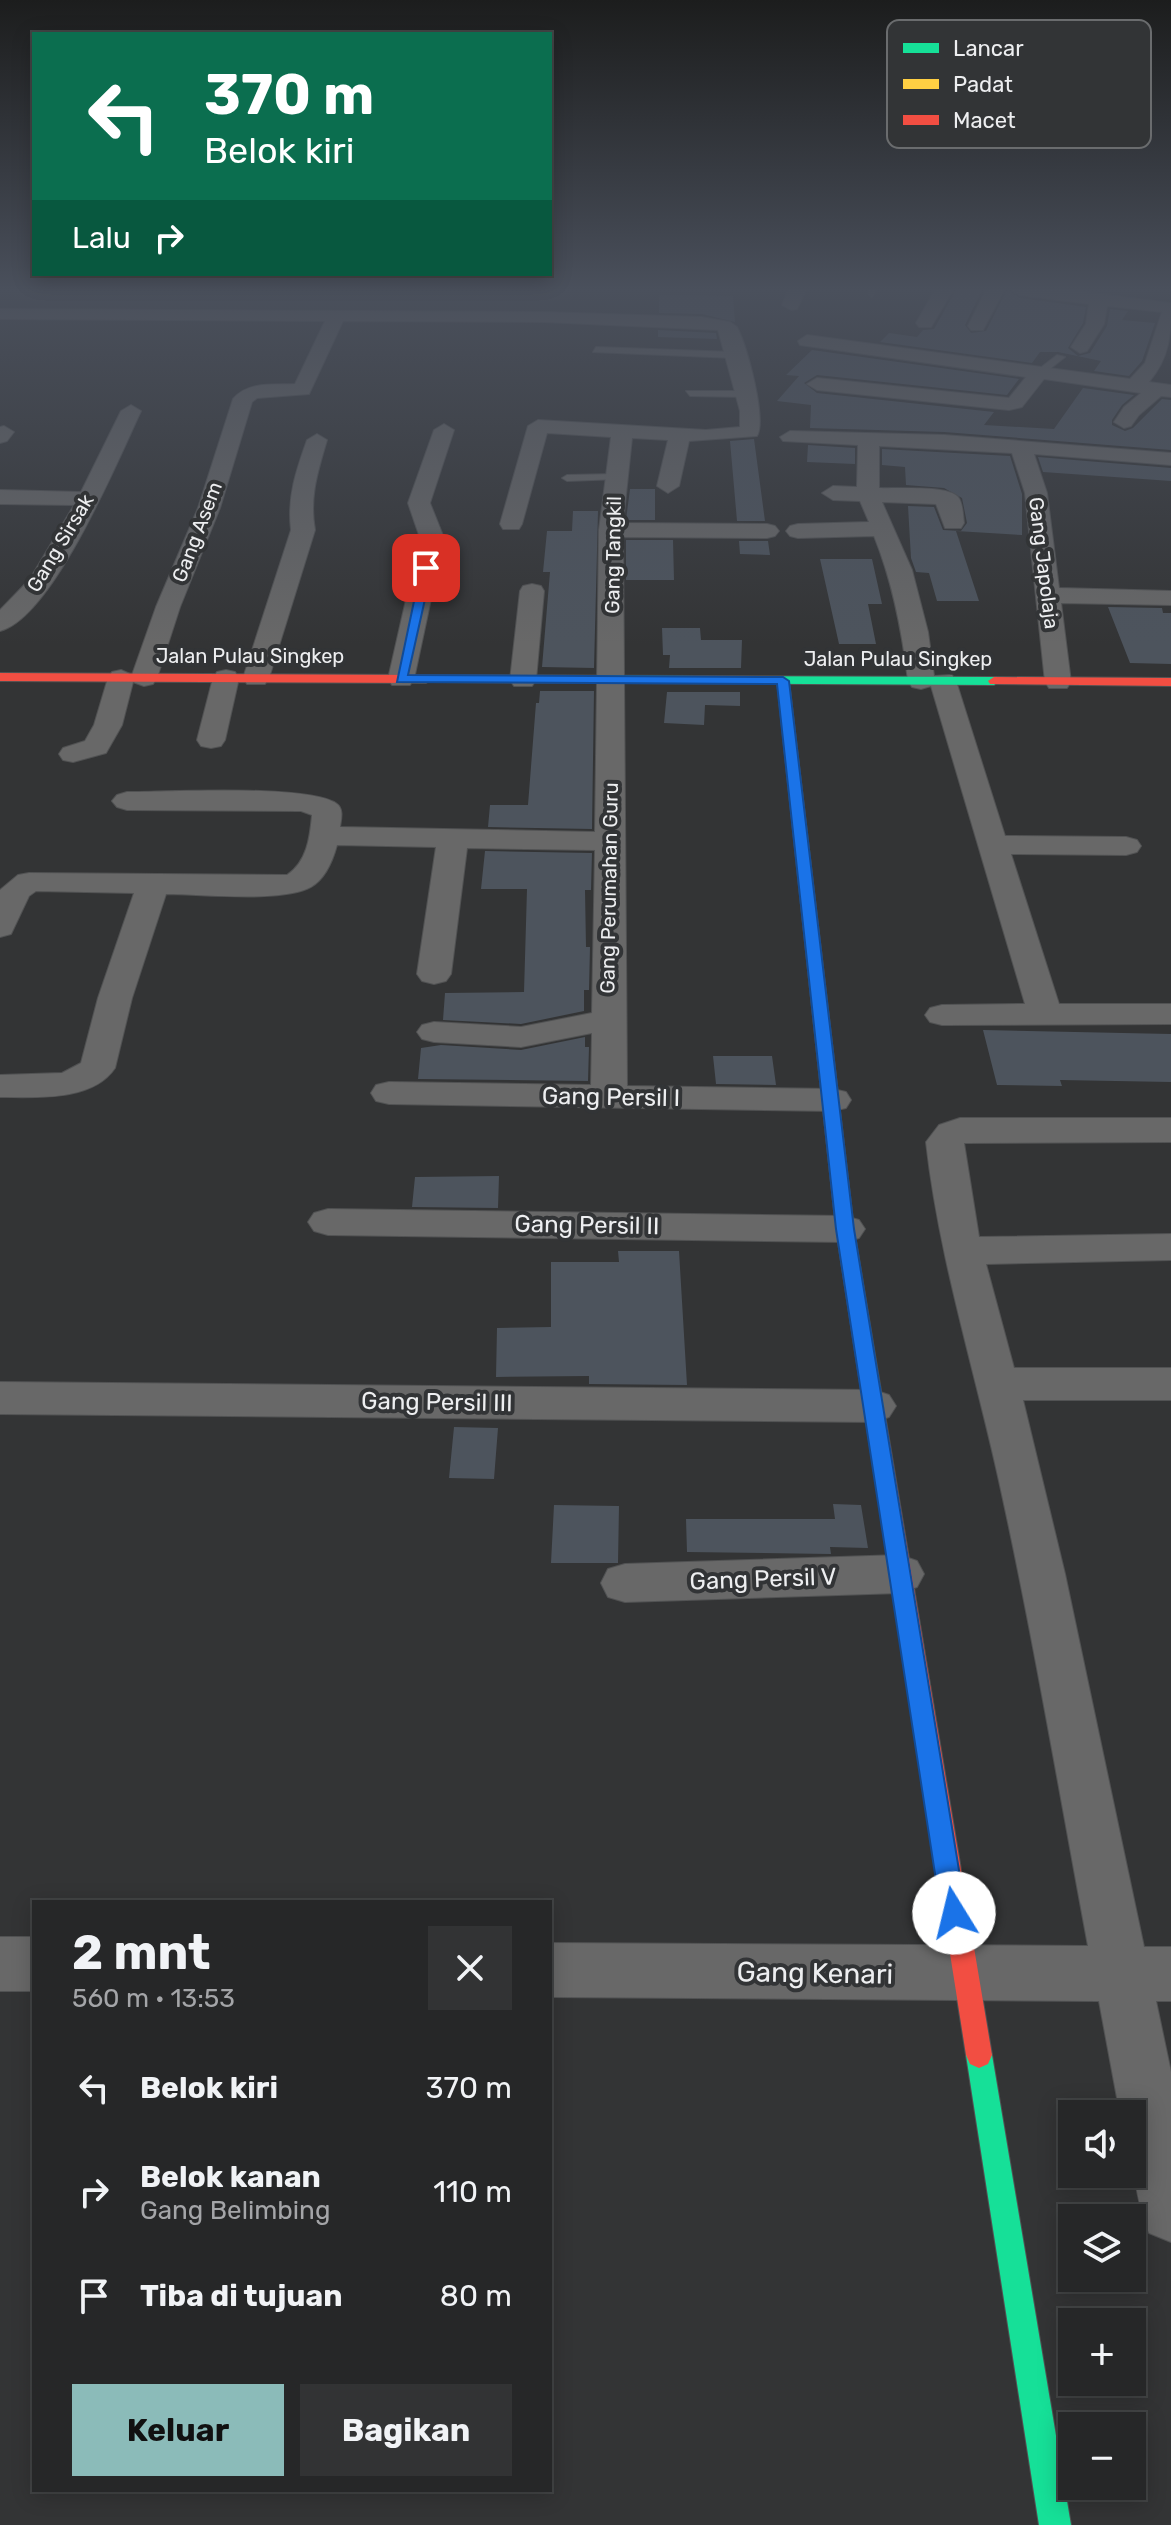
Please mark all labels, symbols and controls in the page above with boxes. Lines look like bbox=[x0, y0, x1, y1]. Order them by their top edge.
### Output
legend bbox=[887, 20, 1151, 148]
text: Lancar bbox=[953, 35, 1024, 62]
text: 370 m bbox=[204, 62, 374, 128]
icon: left bbox=[72, 64, 176, 168]
text: Padat bbox=[953, 71, 1013, 98]
text: Macet bbox=[953, 107, 1016, 134]
text: Belok kiri bbox=[204, 129, 354, 172]
icon: right bbox=[147, 216, 191, 260]
text: Lalu bbox=[72, 220, 131, 256]
street label: Gang Asem bbox=[167, 478, 227, 586]
street label: Gang Sirsak bbox=[21, 489, 99, 596]
street label: Gang Tangkil bbox=[600, 496, 626, 614]
street label: Gang Japolaja bbox=[1024, 496, 1064, 630]
pin bbox=[392, 534, 460, 602]
icon: arrive bbox=[404, 546, 448, 590]
street label: Jalan Pulau Singkep bbox=[156, 644, 344, 668]
street label: Jalan Pulau Singkep bbox=[804, 647, 992, 671]
street label: Gang Perumahan Guru bbox=[595, 782, 623, 994]
street label: Gang Persil I bbox=[542, 1082, 680, 1112]
street label: Gang Persil II bbox=[514, 1210, 660, 1240]
street label: Gang Persil III bbox=[361, 1387, 513, 1417]
street label: Gang Persil V bbox=[689, 1562, 837, 1596]
position arrow bbox=[912, 1871, 996, 1955]
text: 2 mnt bbox=[72, 1924, 210, 1981]
button: close bbox=[428, 1926, 512, 2010]
street label: Gang Kenari bbox=[736, 1955, 894, 1991]
text: 560 m · 13:53 bbox=[72, 1983, 235, 2014]
icon: left bbox=[72, 2066, 116, 2110]
text: Belok kiri bbox=[140, 2070, 278, 2106]
text: 370 m bbox=[426, 2070, 512, 2106]
map controls bbox=[1058, 2100, 1146, 2500]
button: sound bbox=[1058, 2100, 1146, 2188]
text: Belok kanan bbox=[140, 2159, 321, 2195]
icon: right bbox=[72, 2170, 116, 2214]
text: 110 m bbox=[433, 2174, 512, 2210]
text: Gang Belimbing bbox=[140, 2195, 330, 2226]
button: layers bbox=[1058, 2204, 1146, 2292]
icon: arrive bbox=[72, 2274, 116, 2318]
text: Tiba di tujuan bbox=[140, 2278, 342, 2314]
text: 80 m bbox=[440, 2278, 512, 2314]
button: + bbox=[1058, 2308, 1146, 2396]
button: Keluar bbox=[72, 2384, 284, 2476]
button: Bagikan bbox=[300, 2384, 512, 2476]
button: − bbox=[1058, 2412, 1146, 2500]

